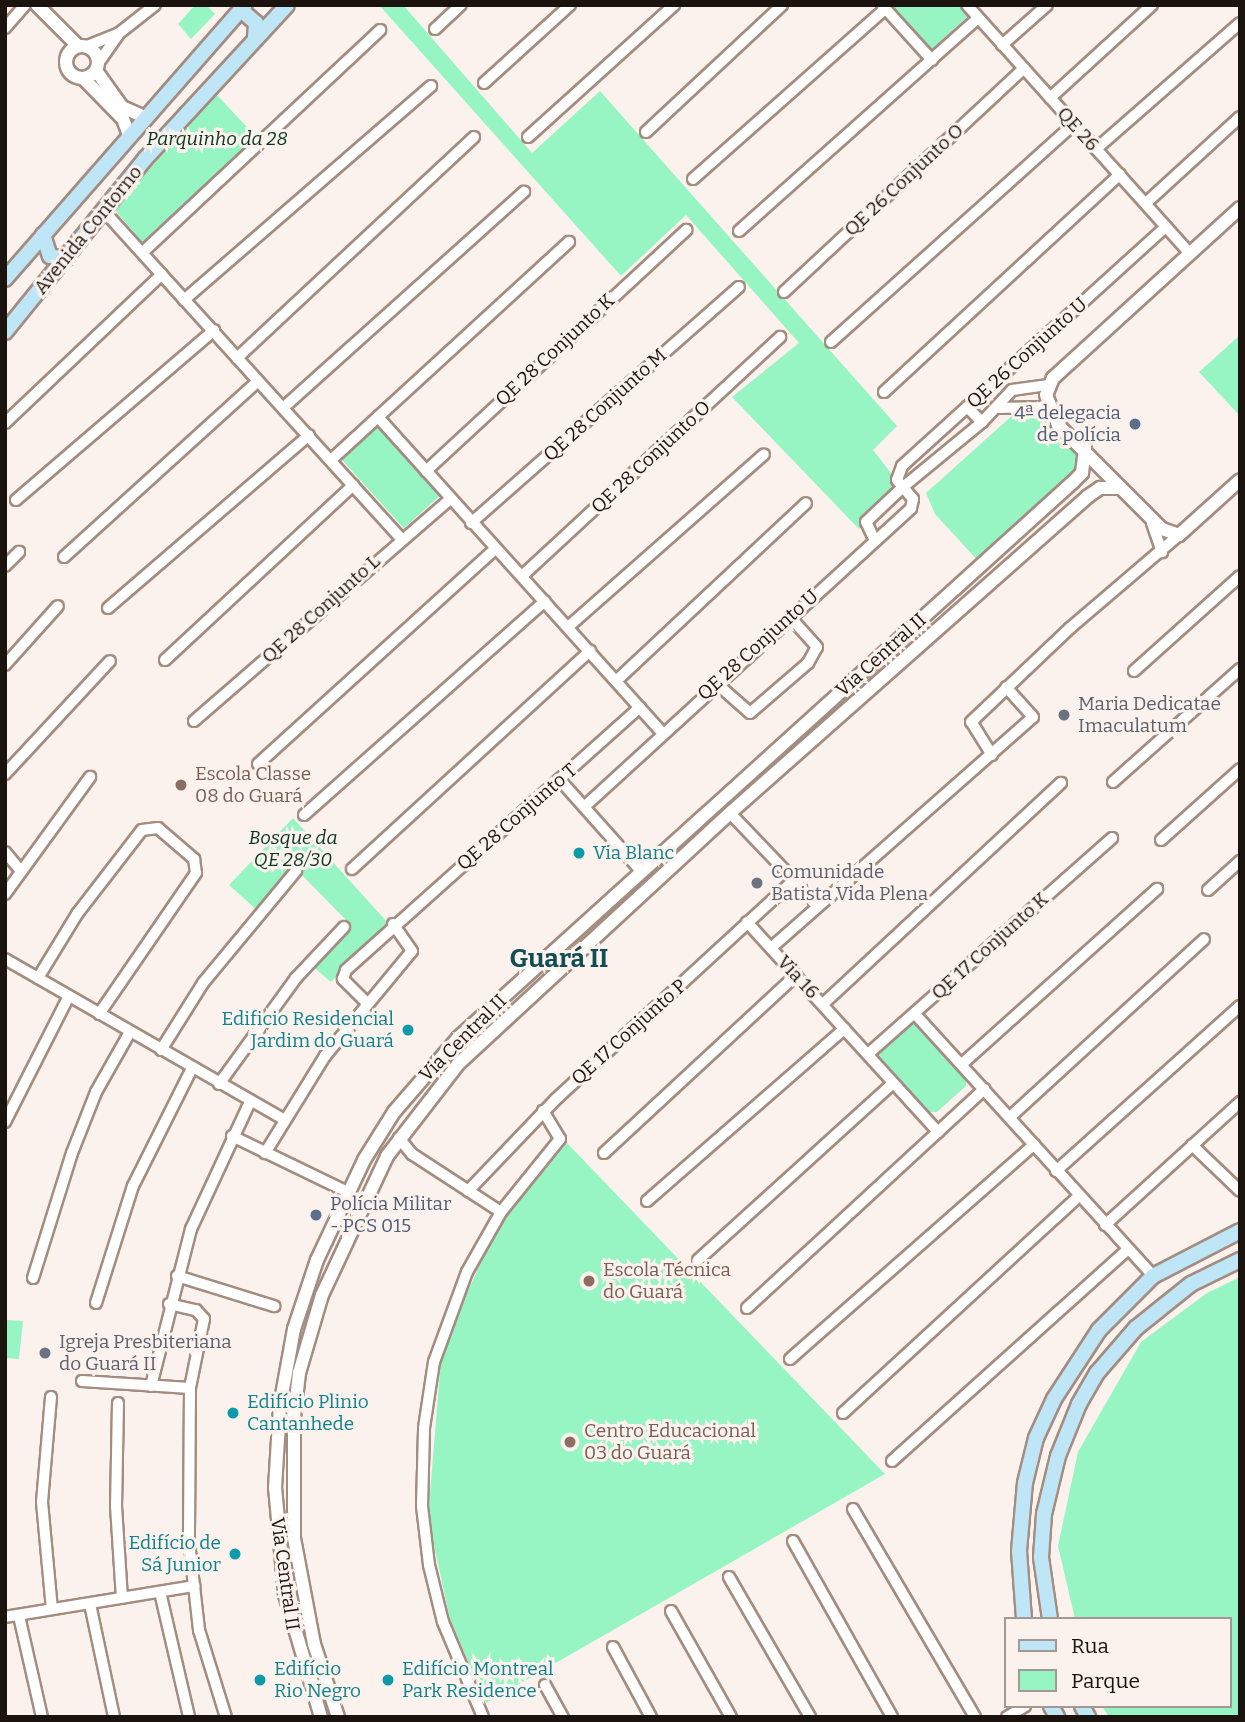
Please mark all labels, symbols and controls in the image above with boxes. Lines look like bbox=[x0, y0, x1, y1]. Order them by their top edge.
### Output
street label: QE 26 bbox=[1052, 102, 1104, 156]
street label: QE 26 Conjunto O bbox=[840, 119, 968, 241]
park label: Parquinho da 28 bbox=[146, 128, 288, 150]
street label: Avenida Contorno bbox=[29, 161, 147, 299]
street label: QE 28 Conjunto K bbox=[491, 289, 619, 411]
street label: QE 26 Conjunto U bbox=[962, 293, 1092, 413]
street label: QE 28 Conjunto M bbox=[539, 344, 671, 466]
street label: QE 28 Conjunto O bbox=[587, 396, 715, 518]
place label: 4ª delegacia de polícia bbox=[1014, 402, 1121, 446]
marker: 4ª delegacia de polícia bbox=[1127, 416, 1143, 432]
street label: QE 28 Conjunto L bbox=[257, 550, 385, 668]
street label: QE 28 Conjunto U bbox=[693, 585, 823, 705]
street label: Via Central II bbox=[831, 608, 931, 702]
place label: Maria Dedicatae Imaculatum bbox=[1078, 693, 1221, 737]
marker: Maria Dedicatae Imaculatum bbox=[1056, 707, 1072, 723]
street label: QE 28 Conjunto T bbox=[452, 759, 582, 875]
place label: Escola Classe 08 do Guará bbox=[195, 763, 311, 807]
marker: Escola Classe 08 do Guará bbox=[173, 777, 189, 793]
park label: Bosque da QE 28/30 bbox=[248, 827, 338, 871]
place label: Via Blanc bbox=[593, 842, 674, 864]
marker: Via Blanc bbox=[571, 845, 587, 861]
place label: Comunidade Batista Vida Plena bbox=[771, 861, 928, 905]
marker: Comunidade Batista Vida Plena bbox=[749, 875, 765, 891]
street label: QE 17 Conjunto K bbox=[927, 888, 1053, 1004]
district label: Guará II bbox=[509, 943, 609, 975]
street label: Via 16 bbox=[772, 951, 824, 1003]
street label: QE 17 Conjunto P bbox=[567, 974, 691, 1090]
street label: Via Central II bbox=[415, 990, 511, 1086]
place label: Edificio Residencial Jardim do Guará bbox=[222, 1008, 394, 1052]
marker: Edificio Residencial Jardim do Guará bbox=[400, 1022, 416, 1038]
place label: Polícia Militar - PCS 015 bbox=[330, 1193, 451, 1237]
marker: Polícia Militar - PCS 015 bbox=[308, 1207, 324, 1223]
place label: Escola Técnica do Guará bbox=[603, 1259, 731, 1303]
marker: Escola Técnica do Guará bbox=[581, 1273, 597, 1289]
place label: Igreja Presbiteriana do Guará II bbox=[59, 1331, 232, 1375]
marker: Igreja Presbiteriana do Guará II bbox=[37, 1345, 53, 1361]
place label: Edifício Plinio Cantanhede bbox=[247, 1391, 369, 1435]
marker: Edifício Plinio Cantanhede bbox=[225, 1405, 241, 1421]
place label: Centro Educacional 03 do Guará bbox=[584, 1420, 756, 1464]
marker: Centro Educacional 03 do Guará bbox=[562, 1434, 578, 1450]
street label: Via Central II bbox=[266, 1516, 304, 1632]
place label: Edifício de Sá Junior bbox=[128, 1532, 221, 1576]
marker: Edifício de Sá Junior bbox=[227, 1546, 243, 1562]
legend bbox=[1004, 1617, 1231, 1708]
text: Rua bbox=[1071, 1633, 1109, 1659]
place label: Edifício Rio Negro bbox=[274, 1658, 361, 1702]
place label: Edifício Montreal Park Residence bbox=[402, 1658, 554, 1702]
text: Parque bbox=[1071, 1668, 1140, 1694]
marker: Edifício Rio Negro bbox=[252, 1672, 268, 1688]
marker: Edifício Montreal Park Residence bbox=[380, 1672, 396, 1688]

